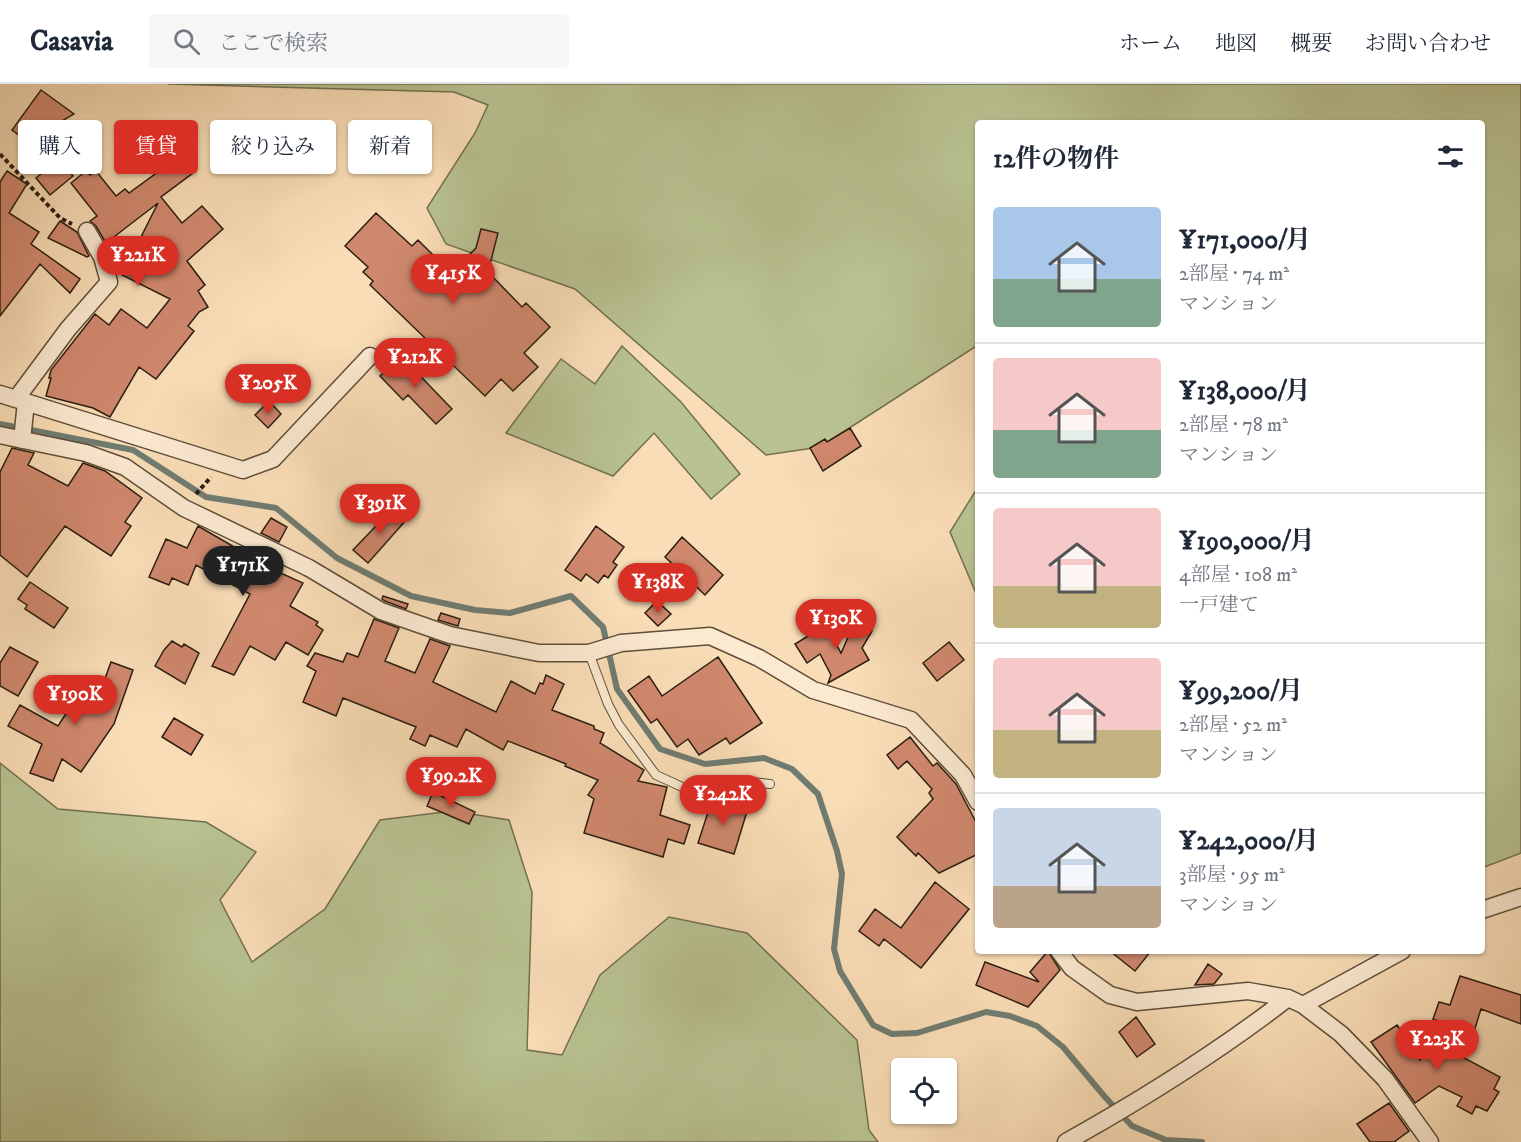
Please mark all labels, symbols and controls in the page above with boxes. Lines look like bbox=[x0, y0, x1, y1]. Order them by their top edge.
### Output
search box bbox=[149, 14, 569, 68]
text: Casavia bbox=[30, 24, 113, 59]
icon: search bbox=[170, 25, 203, 58]
text: ここで検索 bbox=[218, 30, 328, 57]
text: ホーム bbox=[1119, 31, 1182, 57]
text: 地図 bbox=[1215, 31, 1257, 57]
text: 概要 bbox=[1290, 31, 1332, 57]
text: お問い合わせ bbox=[1365, 31, 1491, 57]
chip: 購入 bbox=[18, 120, 102, 174]
chip: 賃貸 bbox=[114, 120, 198, 174]
chip: 絞り込み bbox=[210, 120, 336, 174]
chip: 新着 bbox=[348, 120, 432, 174]
icon: filters bbox=[1434, 140, 1467, 173]
text: 12件の物件 bbox=[993, 143, 1119, 176]
text: ¥171,000/月 bbox=[1179, 224, 1311, 257]
icon: home bbox=[1041, 231, 1113, 303]
pin: ¥221K bbox=[96, 236, 180, 287]
text: ¥221K bbox=[111, 243, 165, 268]
pin: ¥415K bbox=[411, 254, 495, 305]
text: ¥415K bbox=[425, 261, 481, 286]
text: 2部屋 · 74 m² bbox=[1179, 262, 1289, 287]
text: マンション bbox=[1179, 292, 1278, 317]
pin: ¥212K bbox=[373, 338, 457, 389]
text: ¥212K bbox=[388, 345, 442, 370]
pin: ¥205K bbox=[226, 364, 310, 415]
text: ¥205K bbox=[239, 371, 297, 396]
text: ¥138,000/月 bbox=[1179, 375, 1311, 408]
icon: home bbox=[1041, 382, 1113, 454]
text: 2部屋 · 78 m² bbox=[1179, 413, 1288, 438]
text: マンション bbox=[1179, 443, 1278, 468]
pin: ¥391K bbox=[338, 484, 422, 535]
text: ¥391K bbox=[354, 491, 406, 516]
text: ¥190,000/月 bbox=[1179, 525, 1315, 558]
icon: home bbox=[1041, 532, 1113, 604]
pin: ¥171K bbox=[201, 546, 285, 597]
text: ¥171K bbox=[217, 553, 269, 578]
pin: ¥138K bbox=[616, 563, 700, 614]
text: 4部屋 · 108 m² bbox=[1179, 563, 1297, 588]
text: ¥138K bbox=[632, 570, 684, 595]
text: 一戸建て bbox=[1179, 593, 1259, 618]
pin: ¥130K bbox=[794, 599, 878, 650]
text: ¥130K bbox=[809, 606, 863, 631]
pin: ¥190K bbox=[33, 675, 117, 726]
text: ¥99,200/月 bbox=[1179, 675, 1303, 708]
text: ¥190K bbox=[47, 682, 103, 707]
icon: home bbox=[1041, 682, 1113, 754]
text: 2部屋 · 52 m² bbox=[1179, 713, 1287, 738]
text: マンション bbox=[1179, 743, 1278, 768]
pin: ¥99.2K bbox=[402, 757, 500, 808]
text: ¥99.2K bbox=[420, 764, 482, 789]
pin: ¥242K bbox=[681, 775, 765, 826]
text: ¥242K bbox=[694, 782, 752, 807]
text: ¥242,000/月 bbox=[1179, 825, 1319, 858]
icon: home bbox=[1041, 832, 1113, 904]
text: 3部屋 · 95 m² bbox=[1179, 863, 1285, 888]
text: マンション bbox=[1179, 893, 1278, 918]
pin: ¥223K bbox=[1395, 1020, 1479, 1071]
text: ¥223K bbox=[1410, 1027, 1464, 1052]
map controls bbox=[891, 1058, 957, 1124]
button: locate bbox=[891, 1058, 957, 1124]

